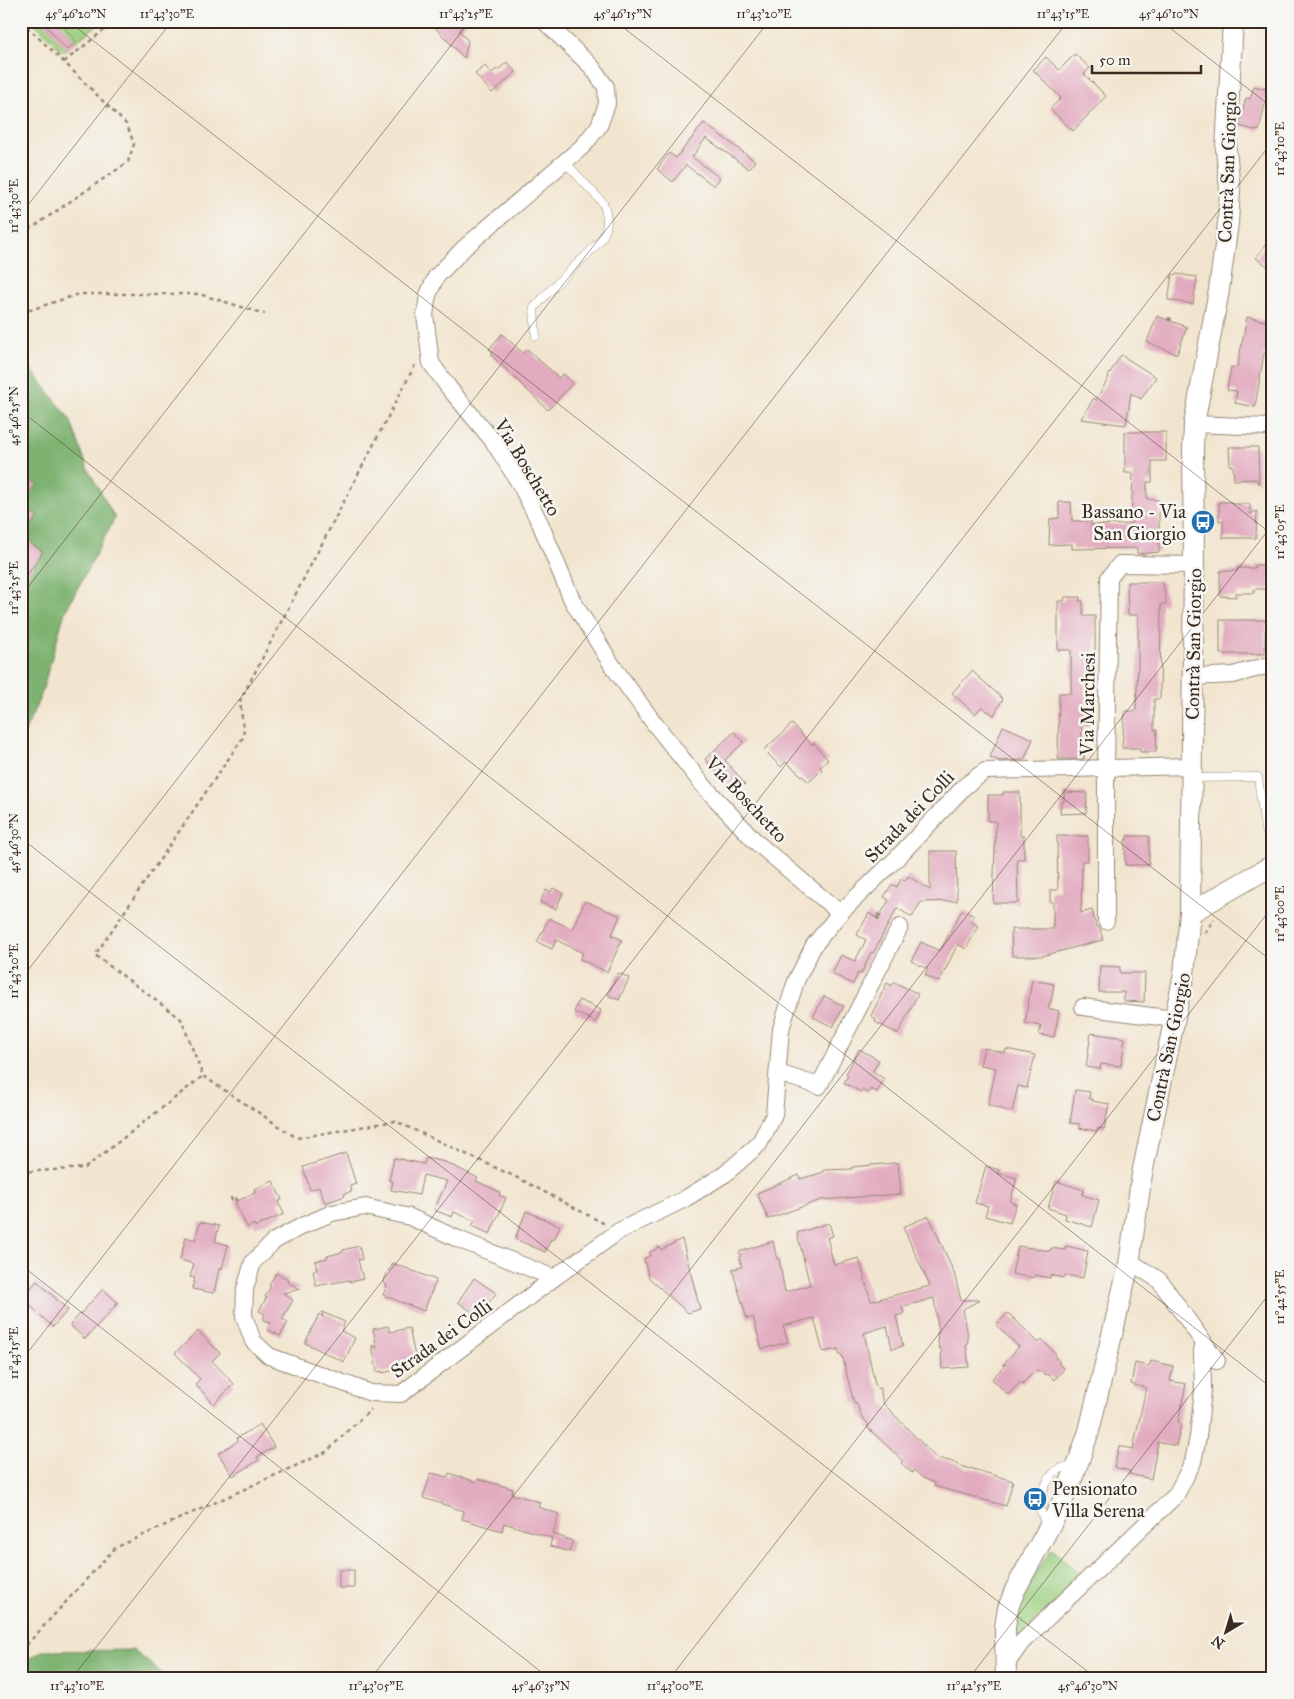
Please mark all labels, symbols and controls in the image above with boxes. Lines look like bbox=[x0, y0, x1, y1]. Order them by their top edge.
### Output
text: 45°46'20"N bbox=[45, 7, 107, 21]
text: 11°43'30"E bbox=[140, 7, 195, 21]
text: 11°43'25"E bbox=[439, 7, 493, 21]
text: 45°46'15"N bbox=[594, 7, 652, 21]
text: 11°43'20"E bbox=[736, 7, 792, 21]
text: 11°43'15"E bbox=[1037, 7, 1090, 21]
text: 45°46'10"N bbox=[1139, 7, 1199, 21]
scale bar bbox=[1092, 42, 1200, 74]
text: 50 m bbox=[1099, 51, 1131, 69]
street label: Contrà San Giorgio bbox=[1213, 91, 1243, 243]
text: 11°43'10"E bbox=[1273, 122, 1287, 176]
text: 11°43'30"E bbox=[7, 178, 21, 233]
text: 45°46'25"N bbox=[7, 386, 21, 446]
street label: Via Boschetto bbox=[489, 414, 566, 520]
place label: Bassano - Via San Giorgio bbox=[1081, 500, 1187, 546]
text: 11°43'05"E bbox=[1273, 504, 1287, 560]
bus stop icon: Bassano - Via San Giorgio bbox=[1190, 509, 1216, 535]
text: 11°43'25"E bbox=[7, 561, 21, 615]
street label: Contrà San Giorgio bbox=[1181, 568, 1207, 720]
street label: Via Marchesi bbox=[1075, 652, 1100, 757]
street label: Via Boschetto bbox=[700, 751, 793, 847]
street label: Strada dei Colli bbox=[860, 765, 959, 867]
text: 45°46'30"N bbox=[7, 813, 21, 873]
text: 11°43'00"E bbox=[1273, 885, 1287, 942]
text: 11°43'20"E bbox=[7, 943, 21, 999]
street label: Contrà San Giorgio bbox=[1141, 970, 1197, 1124]
text: 11°42'55"E bbox=[1273, 1269, 1287, 1324]
street label: Strada dei Colli bbox=[386, 1294, 496, 1383]
text: 11°43'15"E bbox=[7, 1326, 21, 1379]
place label: Pensionato Villa Serena bbox=[1051, 1477, 1146, 1522]
bus stop icon: Pensionato Villa Serena bbox=[1022, 1486, 1048, 1512]
north arrow bbox=[1202, 1606, 1252, 1656]
text: N bbox=[1208, 1631, 1228, 1652]
text: 11°43'10"E bbox=[50, 1679, 104, 1693]
text: 11°43'05"E bbox=[348, 1679, 404, 1693]
text: 45°46'35"N bbox=[512, 1679, 570, 1693]
text: 11°43'00"E bbox=[647, 1679, 704, 1693]
text: 11°42'55"E bbox=[947, 1679, 1002, 1693]
text: 45°46'30"N bbox=[1058, 1679, 1118, 1693]

